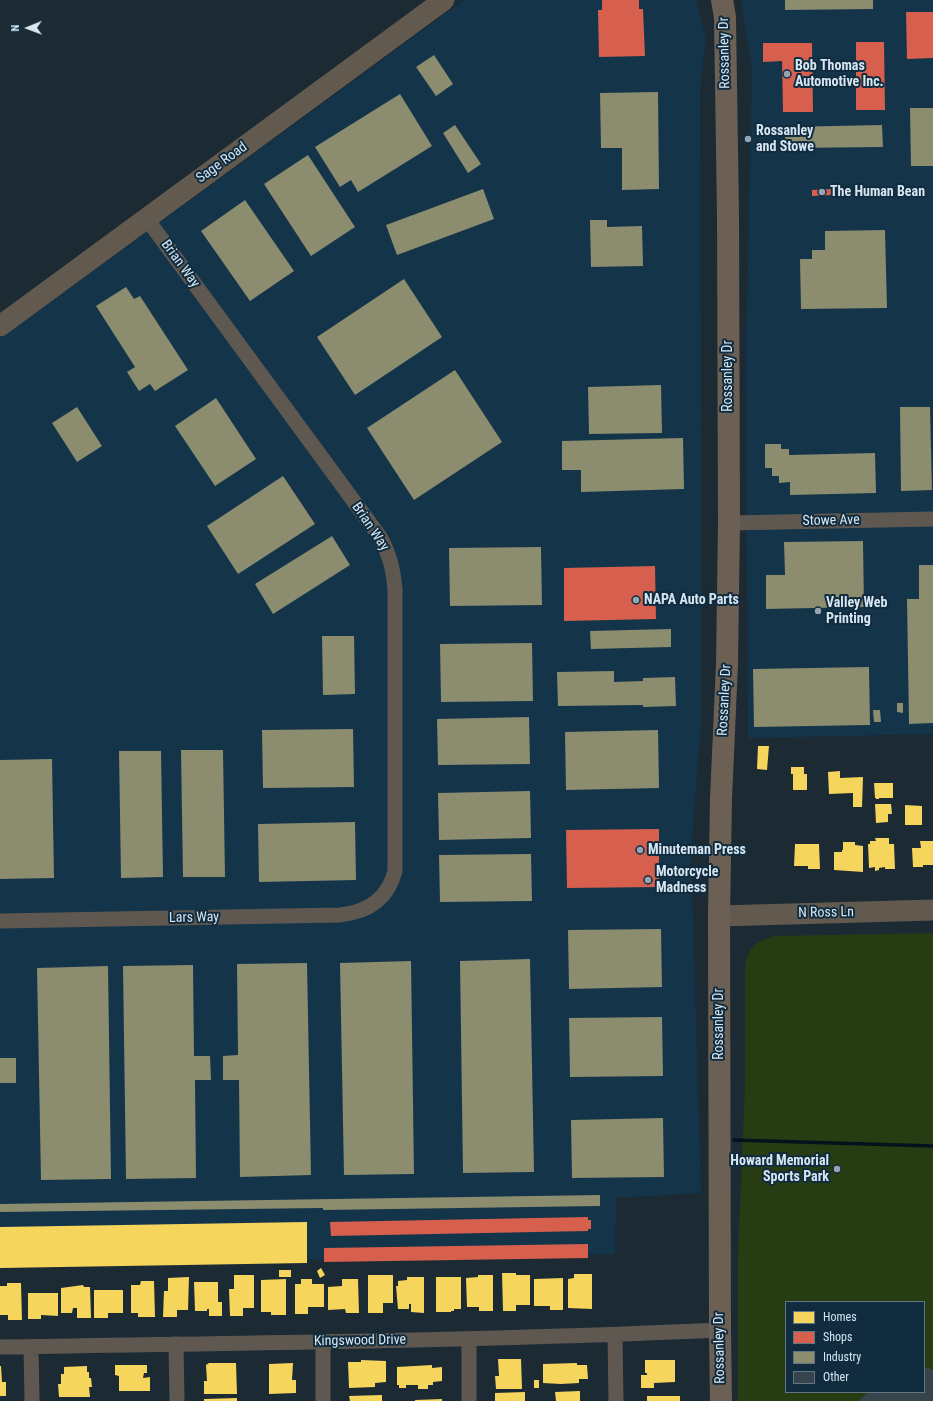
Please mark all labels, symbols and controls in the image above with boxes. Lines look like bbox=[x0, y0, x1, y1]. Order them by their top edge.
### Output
north arrow bbox=[8, 8, 48, 48]
street label: Rossanley Dr bbox=[716, 17, 734, 89]
text: N bbox=[9, 25, 22, 32]
place label: Bob Thomas Automotive Inc. bbox=[795, 58, 884, 90]
marker: Bob Thomas Automotive Inc. bbox=[782, 69, 792, 79]
place label: Rossanley and Stowe bbox=[756, 123, 814, 156]
marker: Rossanley and Stowe bbox=[743, 134, 753, 144]
street label: Sage Road bbox=[193, 139, 251, 187]
place label: The Human Bean bbox=[830, 184, 925, 200]
marker: The Human Bean bbox=[817, 187, 827, 197]
street label: Brian Way bbox=[157, 237, 203, 291]
street label: Rossanley Dr bbox=[720, 340, 736, 412]
street label: Brian Way bbox=[348, 500, 392, 554]
street label: Stowe Ave bbox=[802, 512, 860, 530]
place label: NAPA Auto Parts bbox=[644, 592, 739, 608]
marker: NAPA Auto Parts bbox=[631, 595, 641, 605]
place label: Valley Web Printing bbox=[826, 595, 887, 628]
marker: Valley Web Printing bbox=[813, 606, 823, 616]
street label: Rossanley Dr bbox=[715, 664, 735, 736]
place label: Minuteman Press bbox=[648, 842, 746, 858]
marker: Minuteman Press bbox=[635, 845, 645, 855]
place label: Motorcycle Madness bbox=[656, 864, 718, 896]
marker: Motorcycle Madness bbox=[643, 875, 653, 885]
street label: N Ross Ln bbox=[798, 904, 854, 922]
street label: Lars Way bbox=[169, 909, 219, 927]
street label: Rossanley Dr bbox=[711, 988, 727, 1060]
place label: Howard Memorial Sports Park bbox=[730, 1153, 829, 1186]
marker: Howard Memorial Sports Park bbox=[832, 1164, 842, 1174]
legend bbox=[785, 1301, 925, 1393]
text: Homes bbox=[823, 1310, 857, 1324]
street label: Rossanley Dr bbox=[711, 1312, 729, 1384]
text: Shops bbox=[823, 1330, 852, 1344]
street label: Kingswood Drive bbox=[314, 1332, 406, 1350]
text: Industry bbox=[823, 1350, 861, 1364]
text: Other bbox=[823, 1370, 849, 1384]

